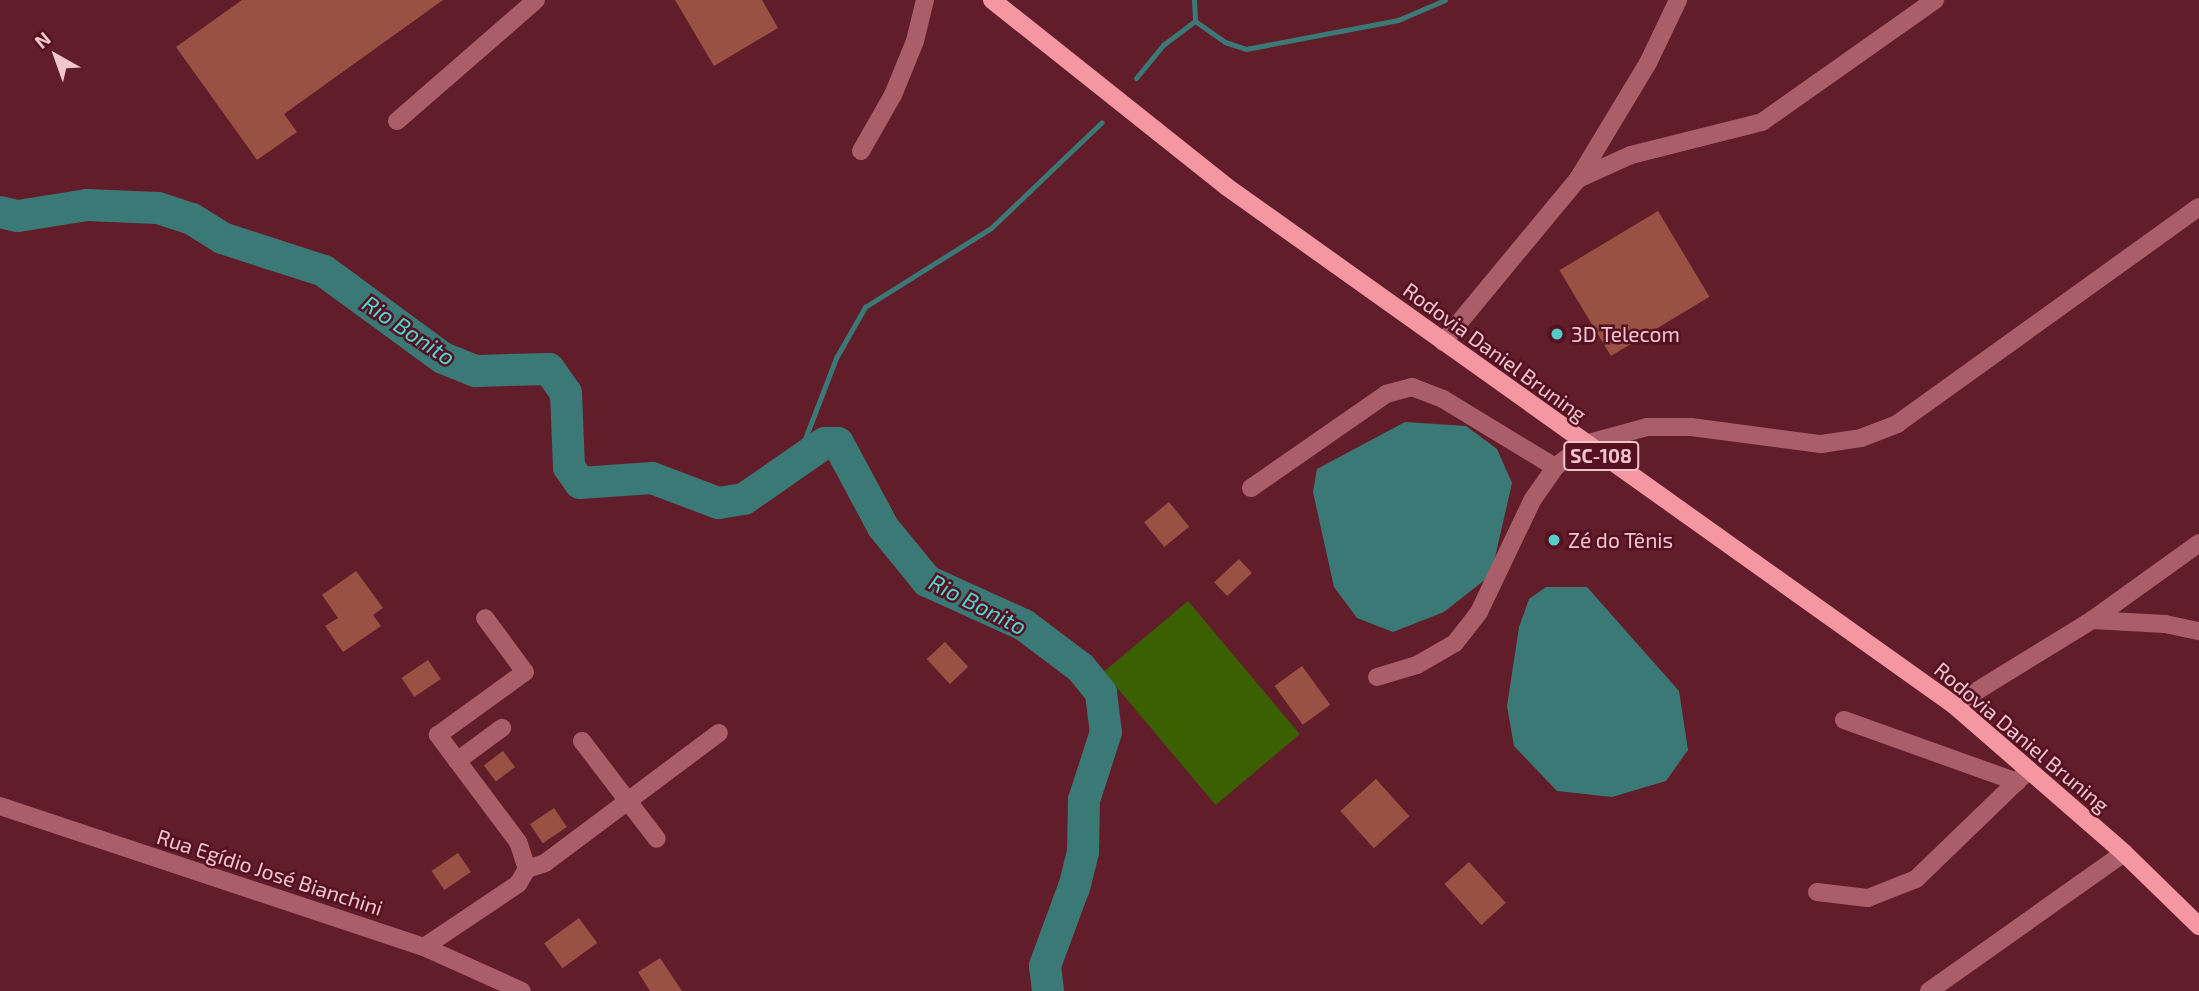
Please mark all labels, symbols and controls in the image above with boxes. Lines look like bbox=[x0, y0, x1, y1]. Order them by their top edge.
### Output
north arrow bbox=[21, 21, 91, 91]
text: N bbox=[30, 26, 55, 53]
street label: Rodovia Daniel Bruning bbox=[1398, 277, 1592, 427]
water label: Rio Bonito bbox=[357, 289, 461, 371]
place label: 3D Telecom bbox=[1571, 321, 1680, 347]
marker: 3D Telecom bbox=[1549, 326, 1565, 342]
road number: SC-108 bbox=[1562, 440, 1640, 471]
place label: Zé do Tênis bbox=[1568, 527, 1674, 553]
marker: Zé do Tênis bbox=[1546, 532, 1562, 548]
water label: Rio Bonito bbox=[925, 568, 1031, 640]
street label: Rodovia Daniel Bruning bbox=[1929, 656, 2115, 818]
street label: Rua Egídio José Bianchini bbox=[154, 823, 386, 921]

